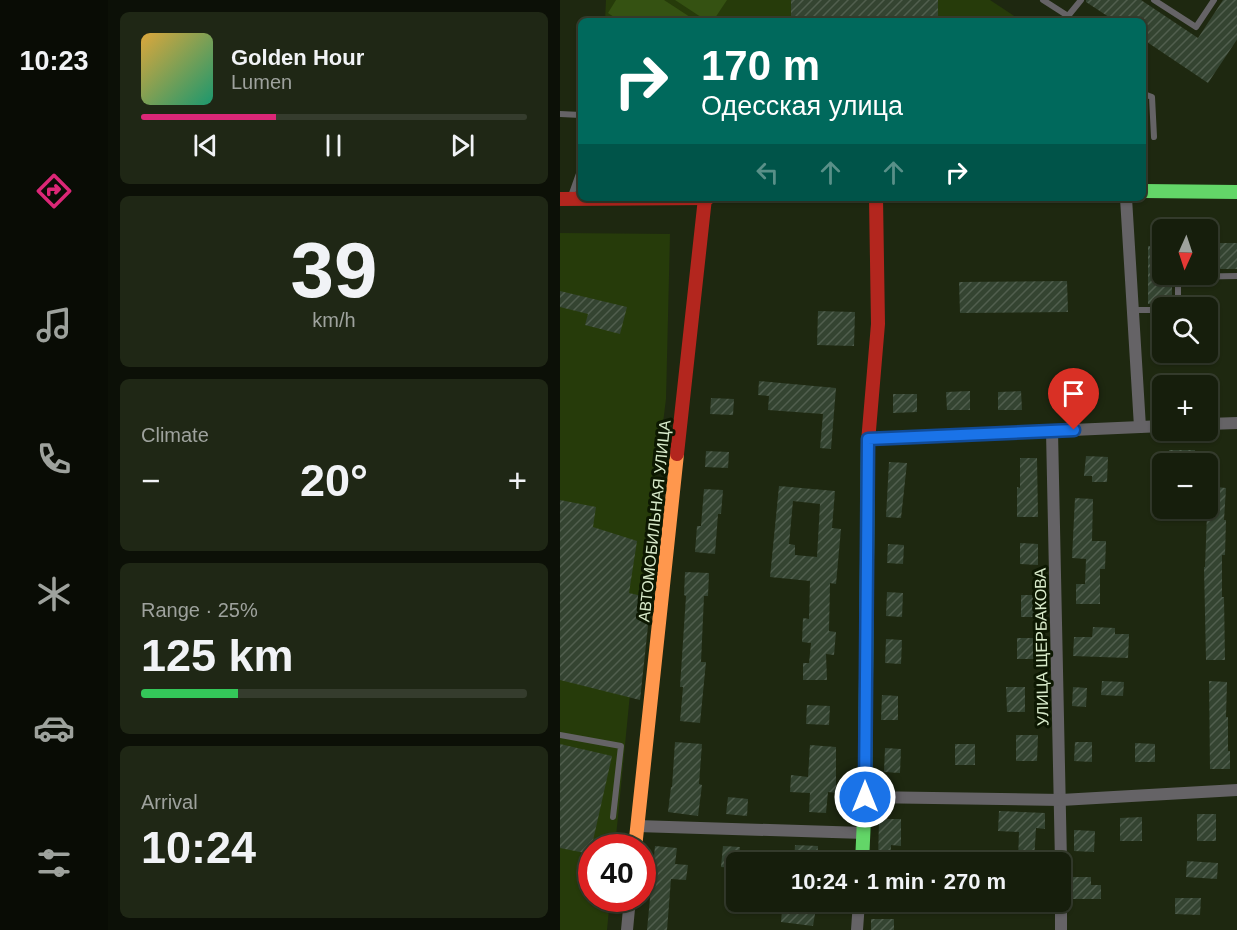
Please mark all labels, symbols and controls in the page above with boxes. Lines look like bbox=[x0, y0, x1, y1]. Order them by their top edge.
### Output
icon: right bbox=[602, 42, 680, 120]
text: 170 m bbox=[701, 42, 820, 89]
text: Golden Hour bbox=[231, 45, 364, 70]
text: 10:23 bbox=[19, 46, 89, 76]
text: Lumen bbox=[231, 71, 292, 93]
text: Одесская улица bbox=[701, 91, 903, 121]
icon: previous bbox=[189, 129, 222, 162]
icon: pause bbox=[317, 129, 350, 162]
icon: next bbox=[446, 129, 479, 162]
icon: left bbox=[751, 156, 784, 189]
icon: ahead bbox=[814, 156, 847, 189]
icon: ahead bbox=[877, 156, 910, 189]
icon: right bbox=[940, 156, 973, 189]
icon: directions bbox=[33, 170, 75, 212]
north arrow bbox=[1152, 219, 1218, 285]
map controls bbox=[1152, 219, 1218, 519]
text: 39 bbox=[291, 226, 377, 314]
button: search bbox=[1152, 297, 1218, 363]
icon: music bbox=[33, 304, 75, 346]
text: km/h bbox=[312, 309, 356, 331]
pin bbox=[1048, 368, 1099, 430]
button: + bbox=[1152, 375, 1218, 441]
icon: arrive bbox=[1057, 377, 1090, 410]
street label: АВТОМОБИЛЬНАЯ УЛИЦА bbox=[635, 419, 674, 623]
text: Climate bbox=[141, 424, 209, 446]
icon: phone bbox=[33, 438, 75, 480]
button: − bbox=[1152, 453, 1218, 519]
text: 20° bbox=[300, 455, 368, 506]
text: − bbox=[141, 462, 160, 499]
text: + bbox=[508, 462, 527, 499]
street label: УЛИЦА ЩЕРБАКОВА bbox=[1032, 567, 1051, 726]
icon: climate bbox=[33, 573, 75, 615]
text: Range · 25% bbox=[141, 599, 258, 621]
text: 125 km bbox=[141, 630, 294, 681]
icon: car bbox=[33, 707, 75, 749]
position arrow bbox=[833, 765, 897, 829]
text: Arrival bbox=[141, 791, 198, 813]
text: 10:24 bbox=[141, 822, 256, 873]
speed limit sign: 40 bbox=[578, 834, 656, 912]
icon: filters bbox=[33, 842, 75, 884]
text: 10:24 · 1 min · 270 m bbox=[791, 869, 1006, 894]

